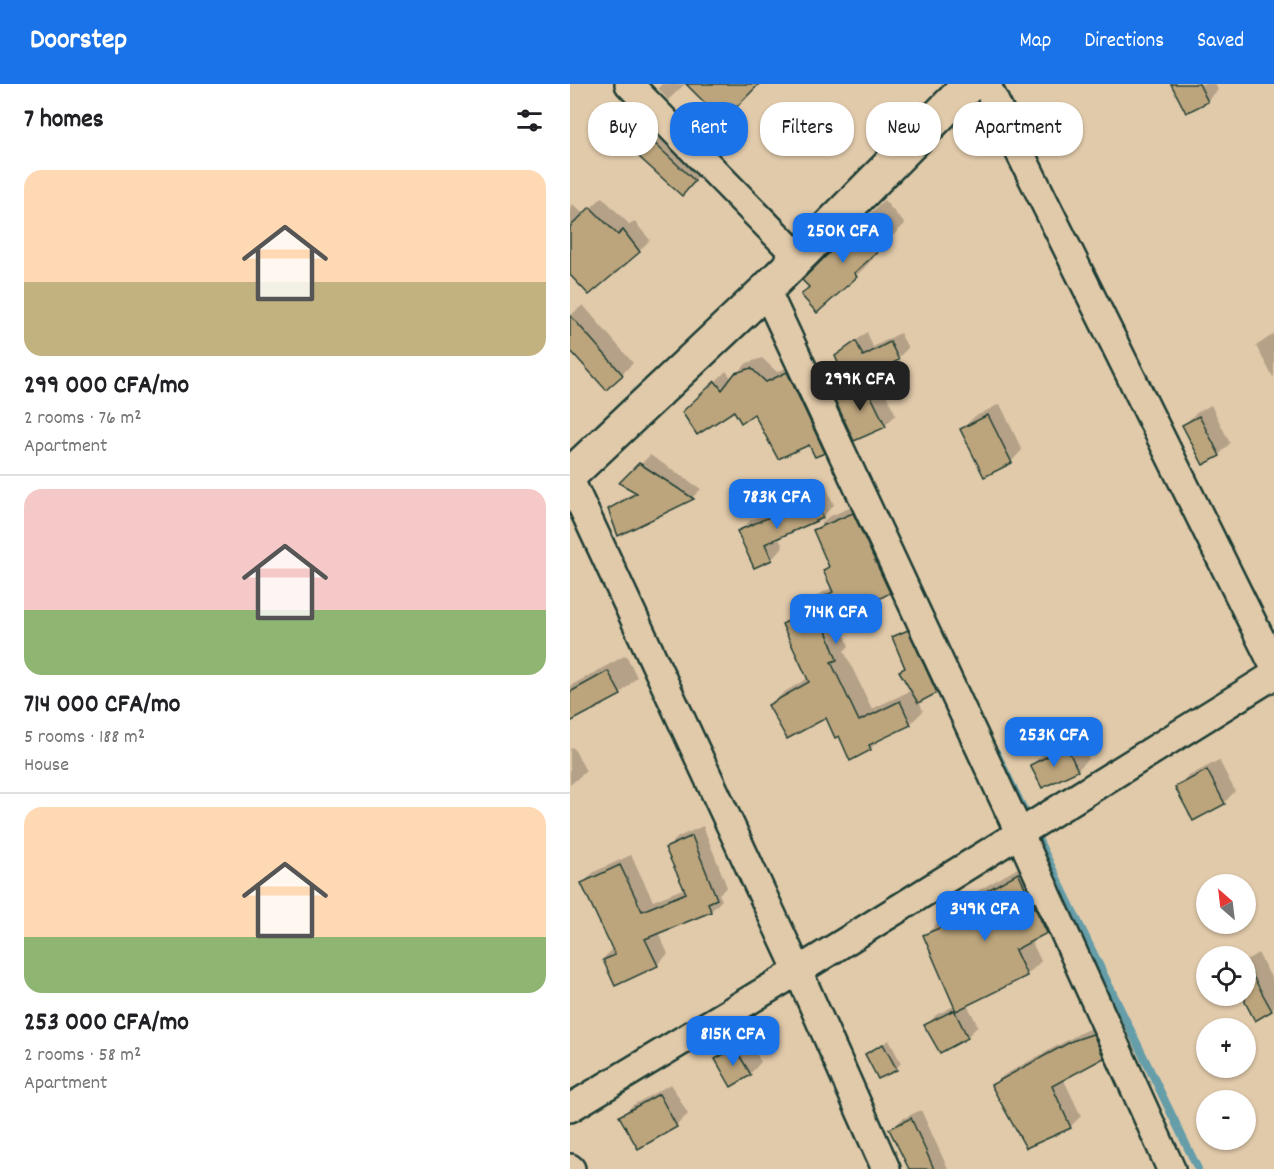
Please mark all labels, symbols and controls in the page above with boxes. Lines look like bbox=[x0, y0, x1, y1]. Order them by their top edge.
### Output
text: Doorstep bbox=[30, 22, 127, 62]
text: Map bbox=[1020, 27, 1051, 57]
text: Directions bbox=[1084, 27, 1164, 57]
text: Saved bbox=[1197, 27, 1244, 57]
text: 7 homes bbox=[24, 102, 104, 139]
chip: Buy bbox=[588, 102, 658, 156]
chip: Rent bbox=[670, 102, 748, 156]
chip: Filters bbox=[760, 102, 854, 156]
chip: New bbox=[866, 102, 941, 156]
chip: Apartment bbox=[953, 102, 1083, 156]
icon: filters bbox=[513, 104, 546, 137]
icon: home bbox=[231, 209, 339, 317]
pin: 250K CFA bbox=[781, 213, 905, 264]
text: 250K CFA bbox=[807, 218, 879, 246]
pin: 299K CFA bbox=[798, 361, 922, 412]
text: 299K CFA bbox=[825, 366, 895, 394]
text: 299 000 CFA/mo bbox=[24, 368, 189, 405]
text: 2 rooms · 76 m² bbox=[24, 405, 142, 433]
text: Apartment bbox=[24, 433, 107, 461]
pin: 783K CFA bbox=[715, 479, 839, 530]
text: 783K CFA bbox=[743, 484, 811, 512]
icon: home bbox=[231, 528, 339, 636]
pin: 714K CFA bbox=[774, 594, 898, 645]
text: 714K CFA bbox=[804, 599, 868, 627]
text: 714 000 CFA/mo bbox=[24, 687, 180, 724]
pin: 253K CFA bbox=[992, 717, 1116, 768]
text: 253K CFA bbox=[1019, 722, 1089, 750]
text: 5 rooms · 188 m² bbox=[24, 724, 145, 752]
text: House bbox=[24, 752, 69, 780]
icon: home bbox=[231, 846, 339, 954]
north arrow bbox=[1196, 874, 1256, 934]
map controls bbox=[1196, 874, 1256, 1150]
pin: 349K CFA bbox=[923, 891, 1047, 942]
text: 349K CFA bbox=[950, 896, 1020, 924]
button: locate bbox=[1196, 946, 1256, 1006]
text: 253 000 CFA/mo bbox=[24, 1005, 189, 1042]
pin: 815K CFA bbox=[671, 1016, 795, 1067]
button: + bbox=[1196, 1018, 1256, 1078]
text: 815K CFA bbox=[700, 1021, 766, 1049]
text: 2 rooms · 58 m² bbox=[24, 1042, 141, 1070]
text: Apartment bbox=[24, 1070, 107, 1098]
button: − bbox=[1196, 1090, 1256, 1150]

